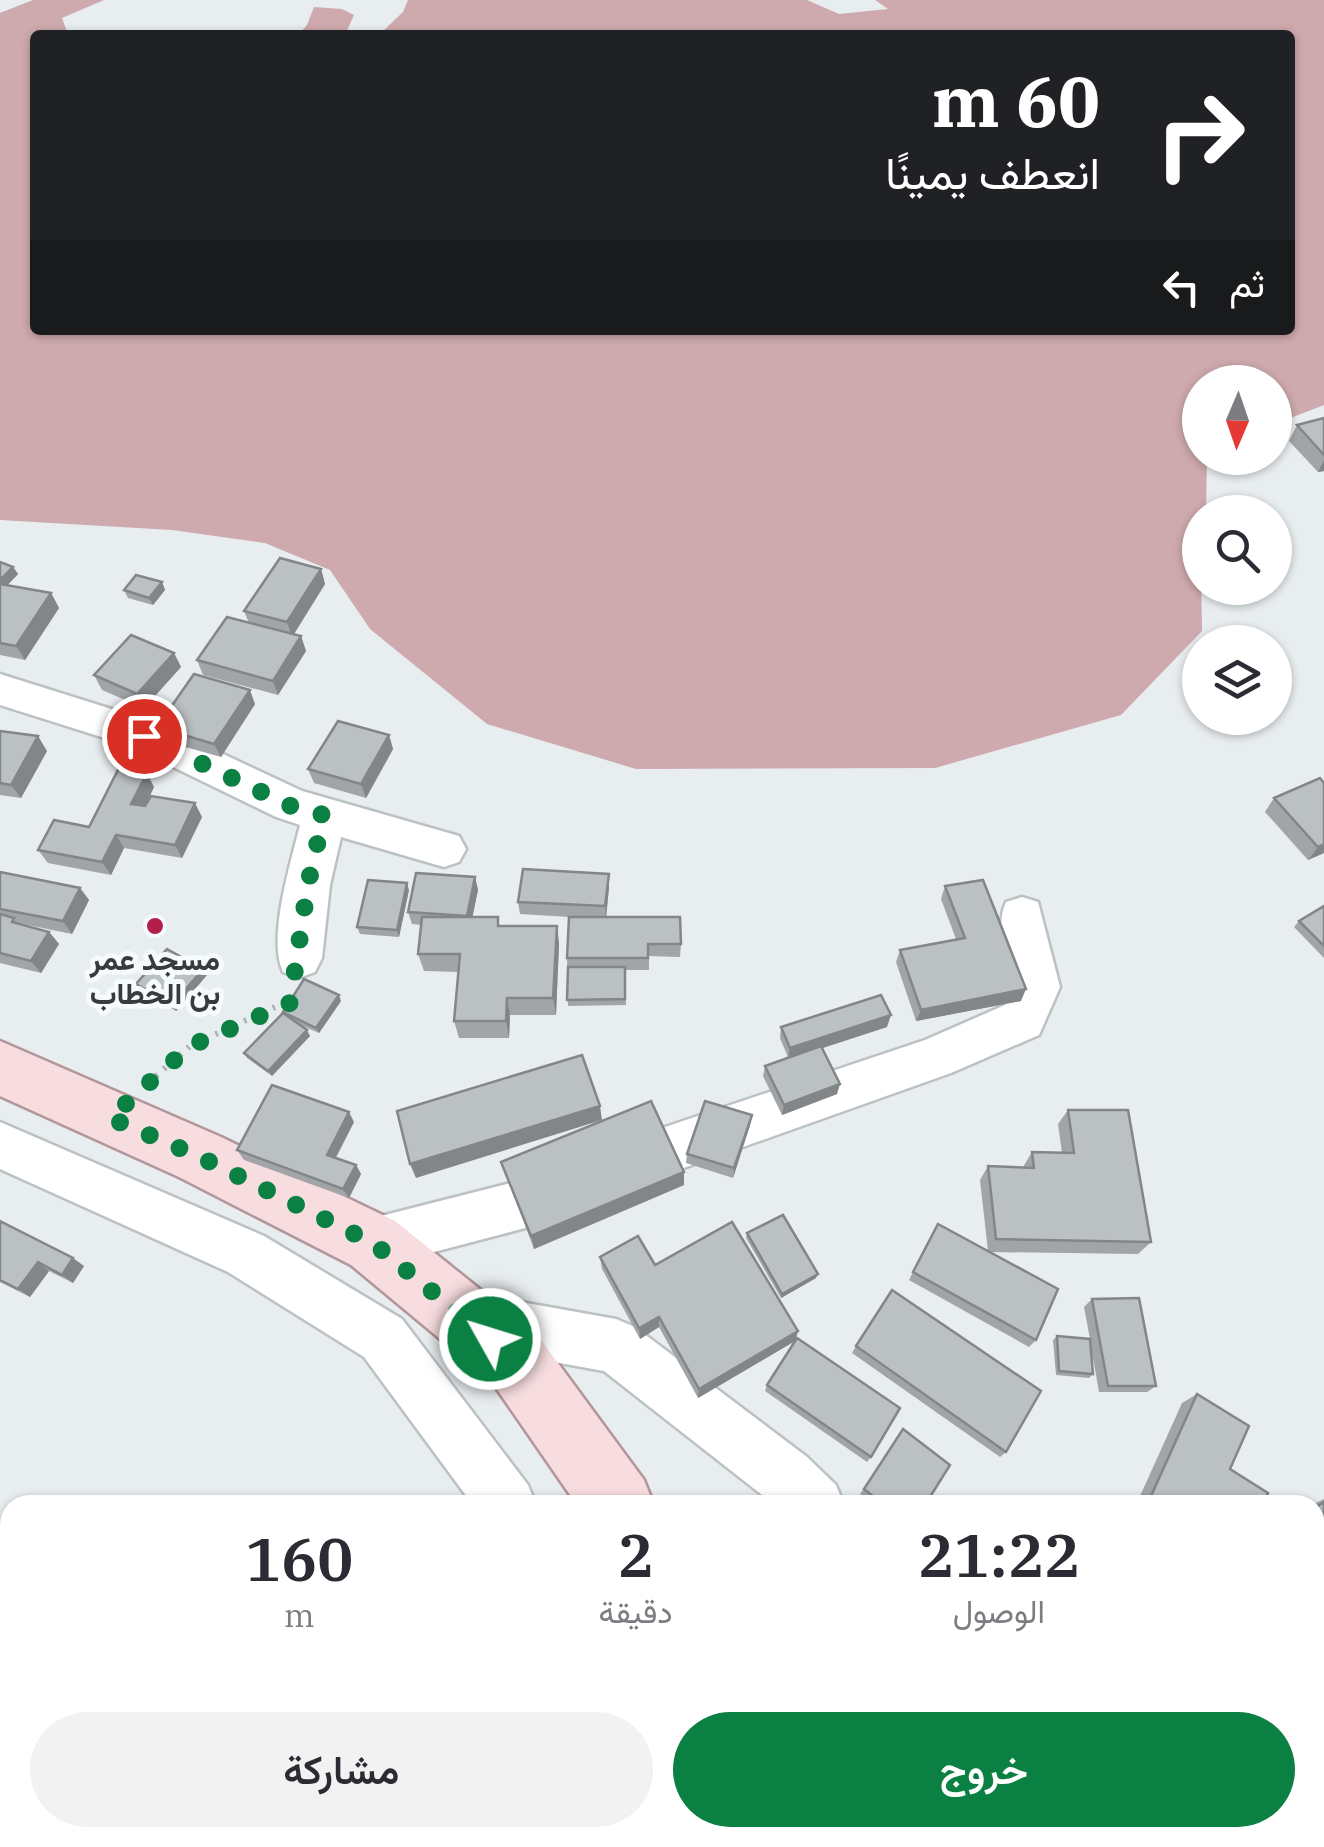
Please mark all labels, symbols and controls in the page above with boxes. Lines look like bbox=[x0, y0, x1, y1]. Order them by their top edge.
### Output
text: 60 m bbox=[932, 55, 1100, 146]
icon: right bbox=[1135, 70, 1265, 200]
text: انعطف يمينًا bbox=[885, 143, 1100, 201]
text: ثم bbox=[1229, 258, 1265, 307]
icon: left bbox=[1154, 260, 1209, 315]
north arrow bbox=[1182, 365, 1292, 475]
map controls bbox=[1182, 365, 1292, 735]
button: search bbox=[1182, 495, 1292, 605]
button: layers bbox=[1182, 625, 1292, 735]
pin bbox=[102, 694, 187, 779]
icon: arrive bbox=[117, 709, 172, 764]
marker: مسجد عمر بن الخطاب bbox=[144, 915, 166, 937]
place label: مسجد عمر بن الخطاب bbox=[89, 939, 220, 1012]
position arrow bbox=[438, 1287, 542, 1391]
text: 2 bbox=[618, 1515, 654, 1594]
text: 21:22 bbox=[918, 1515, 1080, 1594]
text: 160 bbox=[245, 1519, 353, 1598]
text: دقيقة bbox=[599, 1590, 673, 1632]
text: الوصول bbox=[953, 1590, 1045, 1632]
text: m bbox=[284, 1594, 315, 1636]
button: مشاركة bbox=[30, 1712, 653, 1827]
button: خروج bbox=[673, 1712, 1295, 1827]

